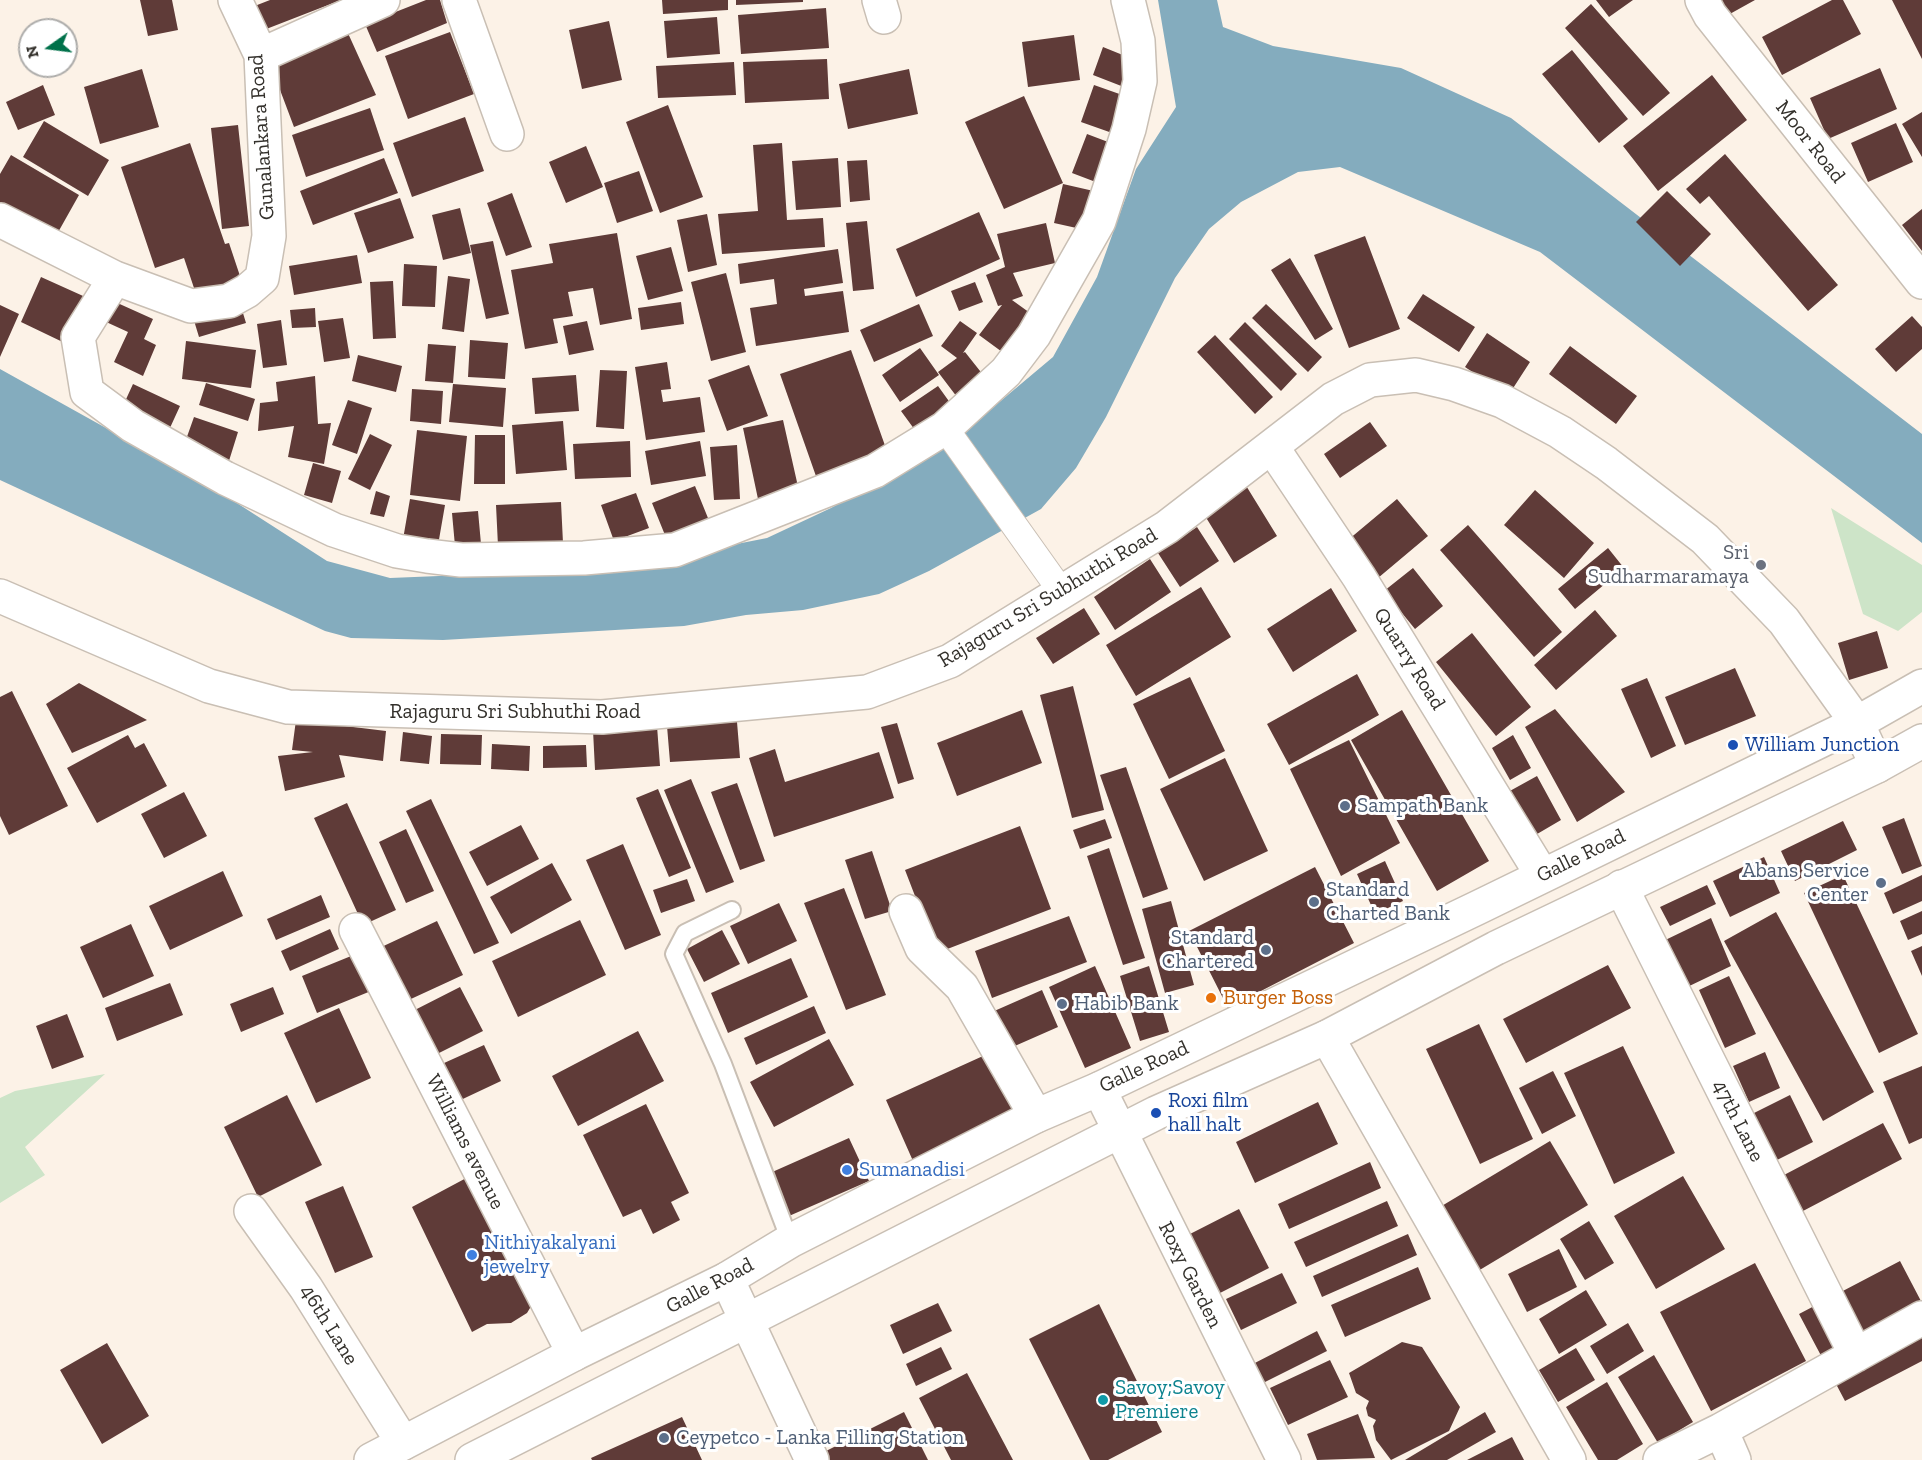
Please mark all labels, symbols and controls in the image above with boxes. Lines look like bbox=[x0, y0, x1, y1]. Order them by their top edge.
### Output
north arrow bbox=[18, 18, 78, 78]
text: N bbox=[21, 44, 43, 60]
street label: Gunalankara Road bbox=[244, 53, 280, 221]
street label: Moor Road bbox=[1770, 96, 1850, 188]
street label: Rajaguru Sri Subhuthi Road bbox=[934, 523, 1162, 673]
place label: Sri Sudharmaramaya bbox=[1588, 540, 1749, 590]
marker: Sri Sudharmaramaya bbox=[1754, 558, 1768, 572]
street label: Quarry Road bbox=[1368, 603, 1450, 715]
street label: Rajaguru Sri Subhuthi Road bbox=[390, 699, 640, 725]
place label: William Junction bbox=[1745, 732, 1899, 758]
marker: William Junction bbox=[1726, 738, 1740, 752]
place label: Sampath Bank bbox=[1357, 793, 1488, 819]
marker: Sampath Bank bbox=[1338, 799, 1352, 813]
street label: Galle Road bbox=[1533, 824, 1629, 888]
place label: Abans Service Center bbox=[1742, 858, 1869, 908]
marker: Abans Service Center bbox=[1874, 876, 1888, 890]
place label: Standard Charted Bank bbox=[1326, 877, 1450, 927]
marker: Standard Charted Bank bbox=[1307, 895, 1321, 909]
place label: Standard Chartered bbox=[1162, 925, 1254, 975]
marker: Standard Chartered bbox=[1259, 943, 1273, 957]
place label: Burger Boss bbox=[1223, 985, 1333, 1011]
place label: Habib Bank bbox=[1074, 991, 1179, 1017]
marker: Burger Boss bbox=[1204, 991, 1218, 1005]
marker: Habib Bank bbox=[1055, 997, 1069, 1011]
street label: Galle Road bbox=[1095, 1035, 1193, 1099]
street label: Williams avenue bbox=[420, 1070, 510, 1214]
street label: 47th Lane bbox=[1707, 1076, 1769, 1166]
place label: Roxi film hall halt bbox=[1168, 1088, 1248, 1138]
marker: Roxi film hall halt bbox=[1149, 1106, 1163, 1120]
place label: Sumanadisi bbox=[859, 1157, 965, 1183]
marker: Sumanadisi bbox=[840, 1163, 854, 1177]
street label: Roxy Garden bbox=[1152, 1217, 1228, 1333]
place label: Nithiyakalyani jewelry bbox=[484, 1230, 616, 1280]
marker: Nithiyakalyani jewelry bbox=[465, 1248, 479, 1262]
street label: Galle Road bbox=[662, 1252, 758, 1320]
street label: 46th Lane bbox=[294, 1280, 364, 1370]
place label: Savoy;Savoy Premiere bbox=[1115, 1375, 1225, 1425]
marker: Savoy;Savoy Premiere bbox=[1096, 1393, 1110, 1407]
place label: Ceypetco - Lanka Filling Station bbox=[676, 1425, 964, 1451]
marker: Ceypetco - Lanka Filling Station bbox=[657, 1431, 671, 1445]

